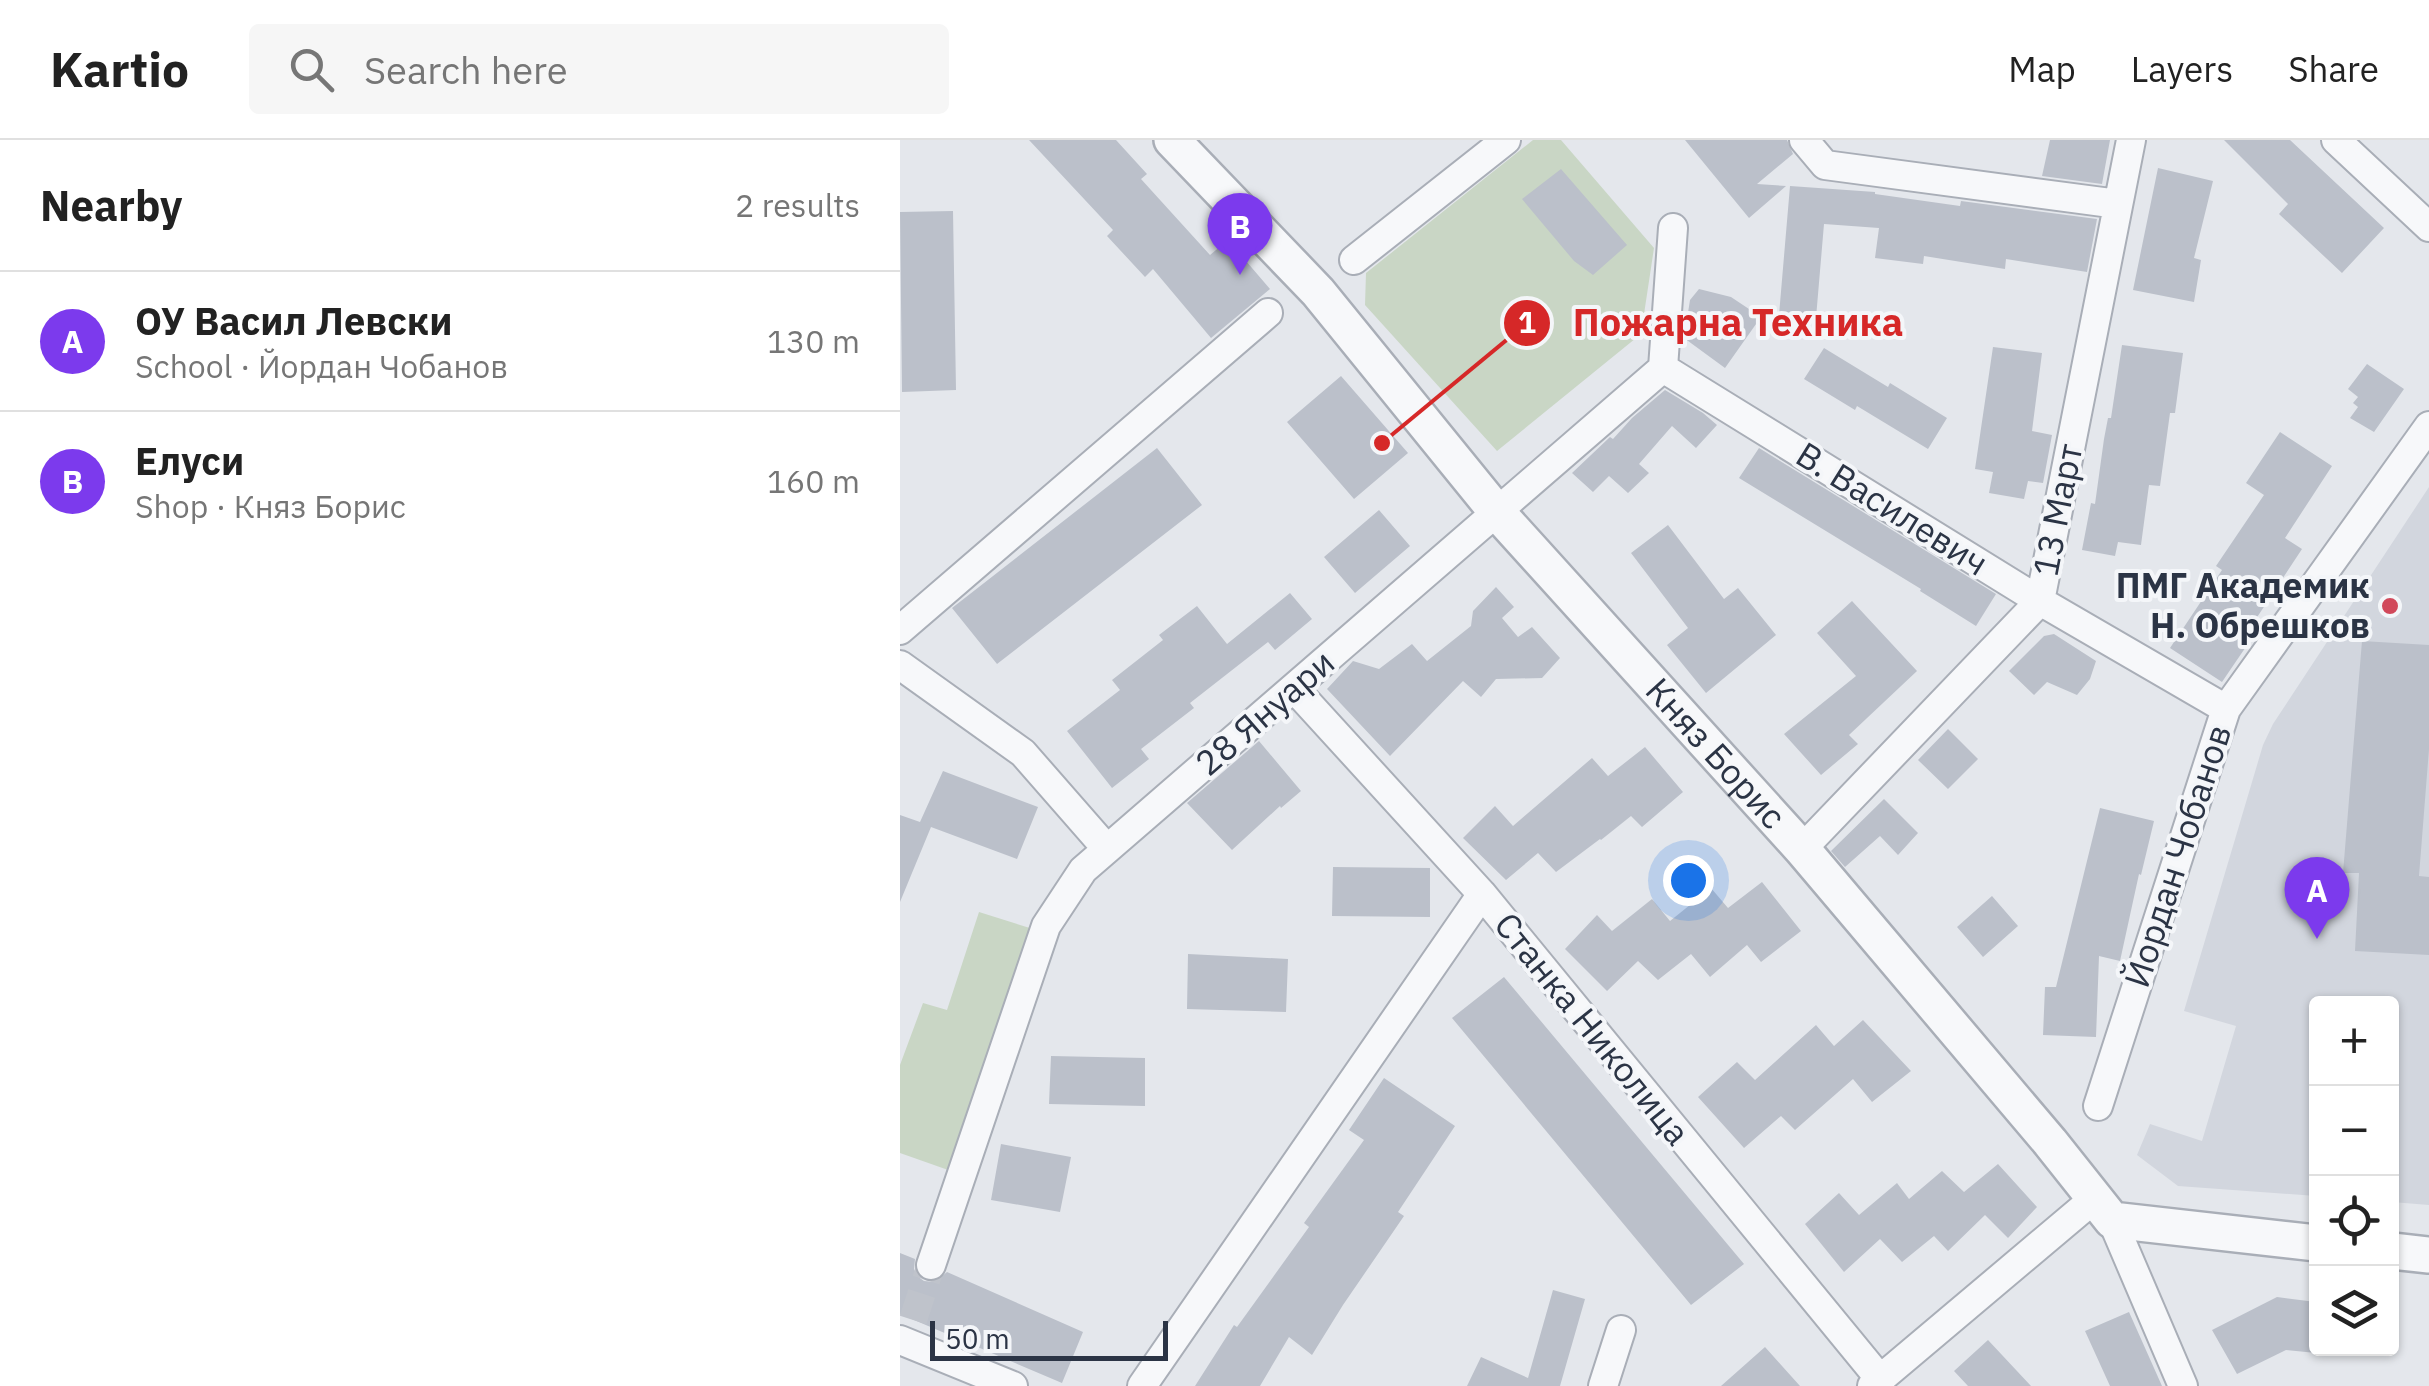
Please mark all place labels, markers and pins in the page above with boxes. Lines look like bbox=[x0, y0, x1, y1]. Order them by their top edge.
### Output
pin: B bbox=[1208, 192, 1272, 275]
callout: Пожарна Техника bbox=[1502, 289, 1923, 357]
place label: ПМГ Академик Н. Обрешков bbox=[2116, 562, 2370, 648]
marker: ПМГ Академик Н. Обрешков bbox=[2379, 595, 2401, 617]
pin: A bbox=[2284, 856, 2350, 939]

